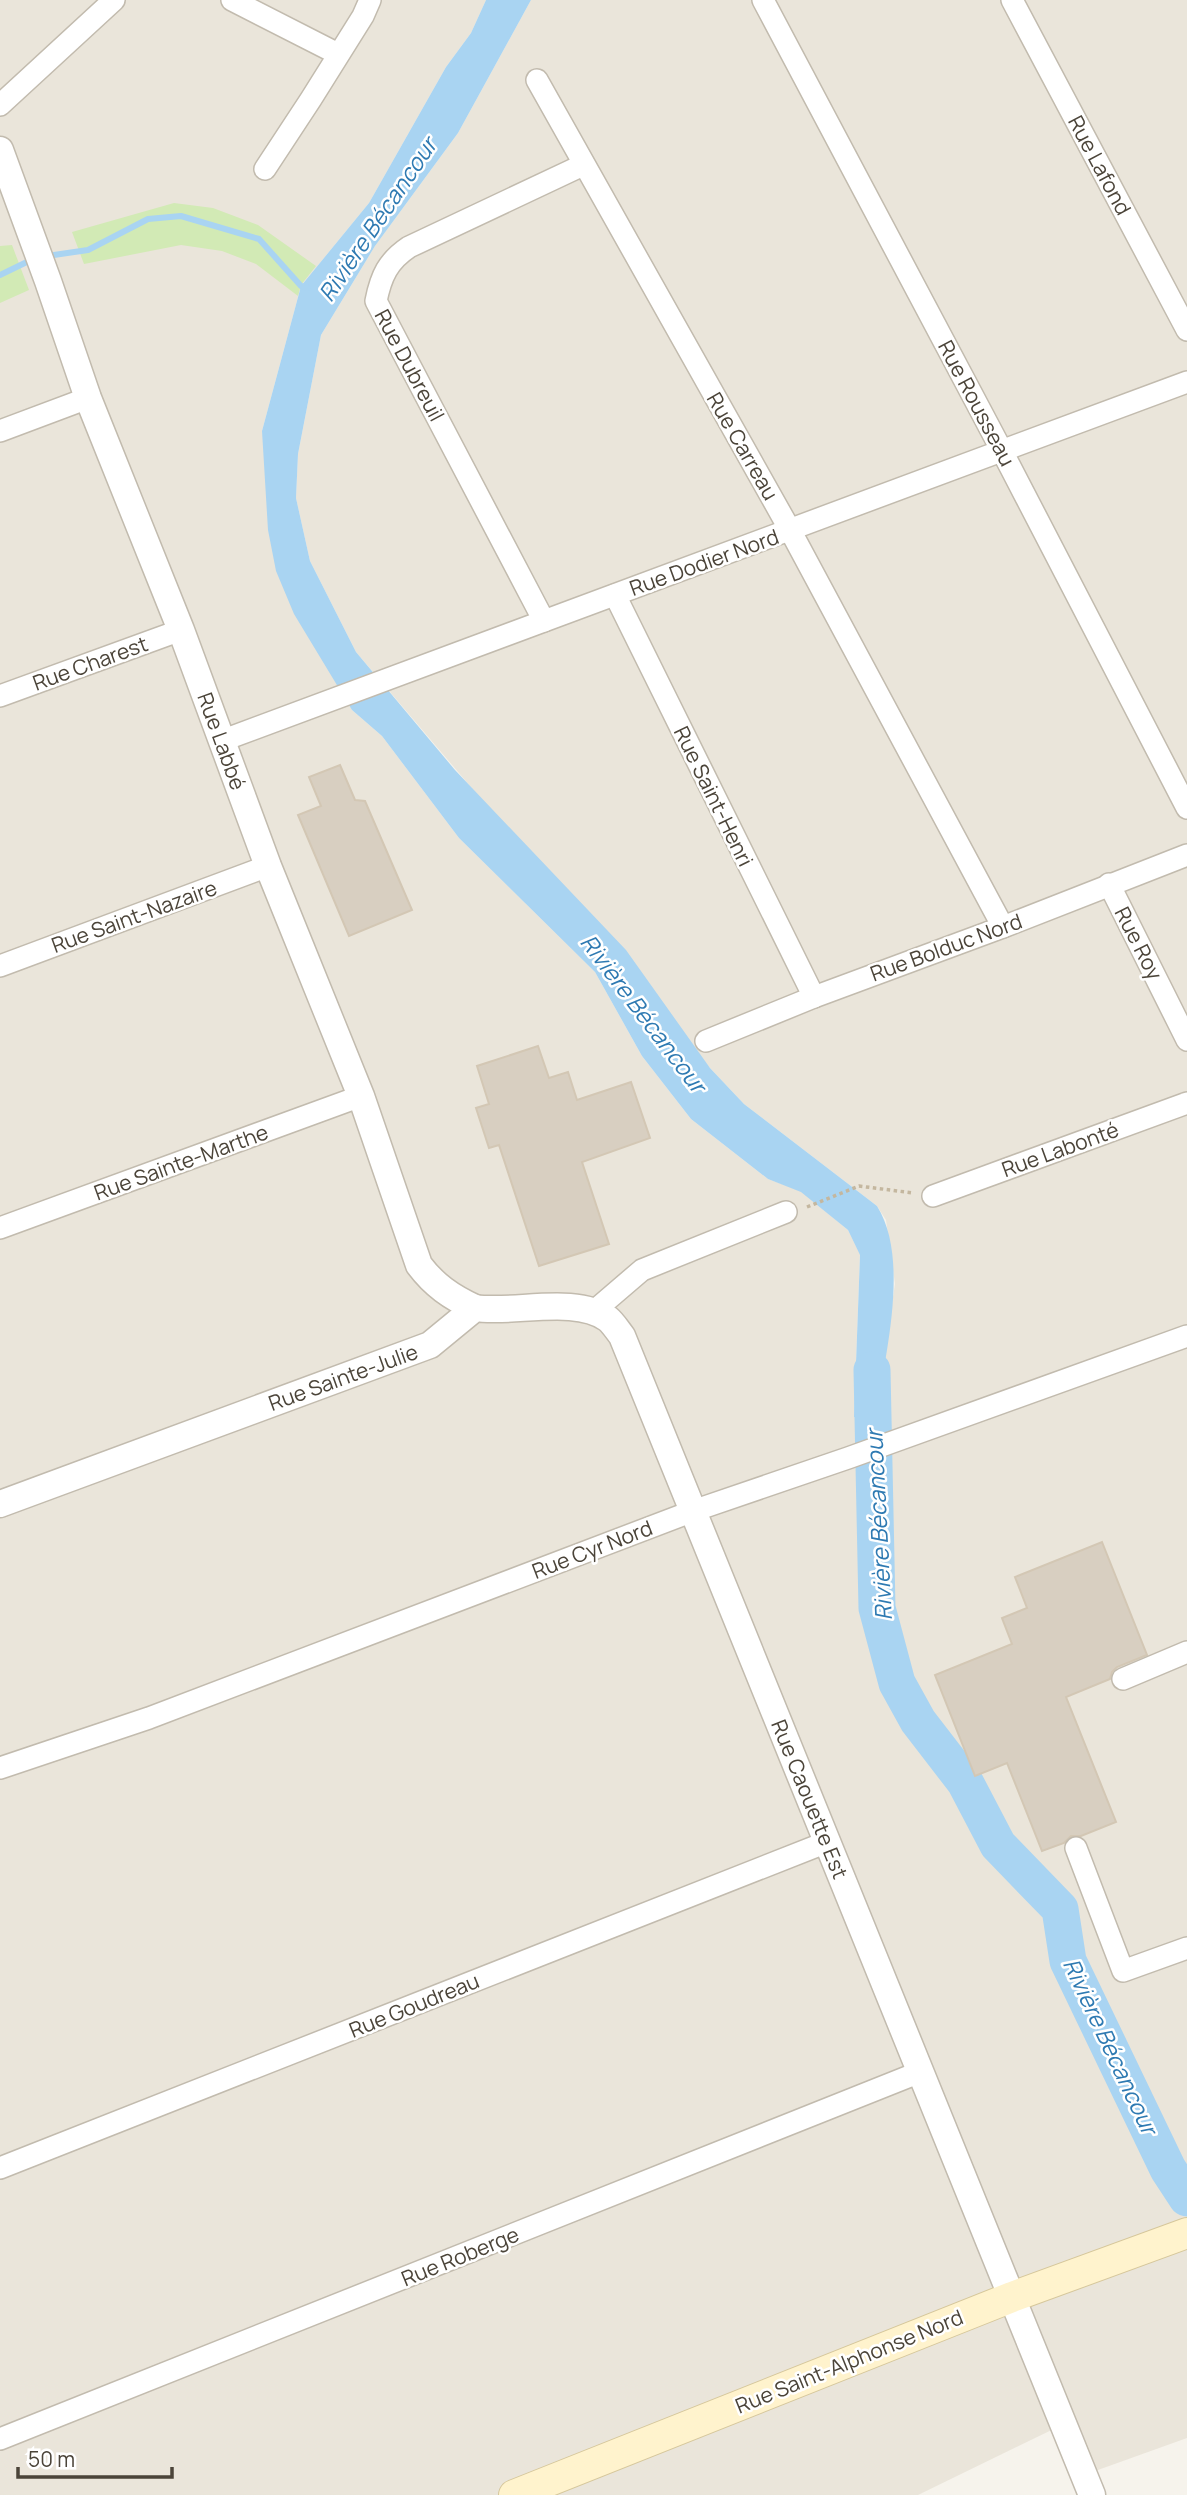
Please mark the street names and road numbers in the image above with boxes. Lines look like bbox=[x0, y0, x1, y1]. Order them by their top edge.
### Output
street label: Rue Lafond bbox=[1062, 110, 1138, 220]
street label: Rue Dubreuil bbox=[369, 304, 451, 426]
street label: Rue Rousseau bbox=[932, 335, 1022, 471]
street label: Rue Carreau bbox=[701, 387, 785, 505]
street label: Rue Dodier Nord bbox=[626, 522, 782, 602]
street label: Rue Charest bbox=[29, 629, 151, 697]
street label: Rue Labbé bbox=[191, 688, 253, 794]
street label: Rue Saint-Henri bbox=[668, 721, 760, 871]
street label: Rue Saint-Nazaire bbox=[47, 873, 221, 959]
street label: Rue Roy bbox=[1109, 902, 1169, 984]
street label: Rue Bolduc Nord bbox=[866, 907, 1026, 987]
street label: Rue Labonté bbox=[998, 1115, 1122, 1183]
street label: Rue Sainte-Marthe bbox=[90, 1117, 272, 1207]
street label: Rue Sainte-Julie bbox=[264, 1337, 422, 1417]
street label: Rue Cyr Nord bbox=[528, 1513, 656, 1585]
street label: Rue Caouette Est bbox=[765, 1715, 855, 1883]
street label: Rue Goudreau bbox=[345, 1966, 483, 2044]
street label: Rue Roberge bbox=[397, 2220, 523, 2292]
street label: Rue Saint-Alphonse Nord bbox=[731, 2302, 967, 2420]

